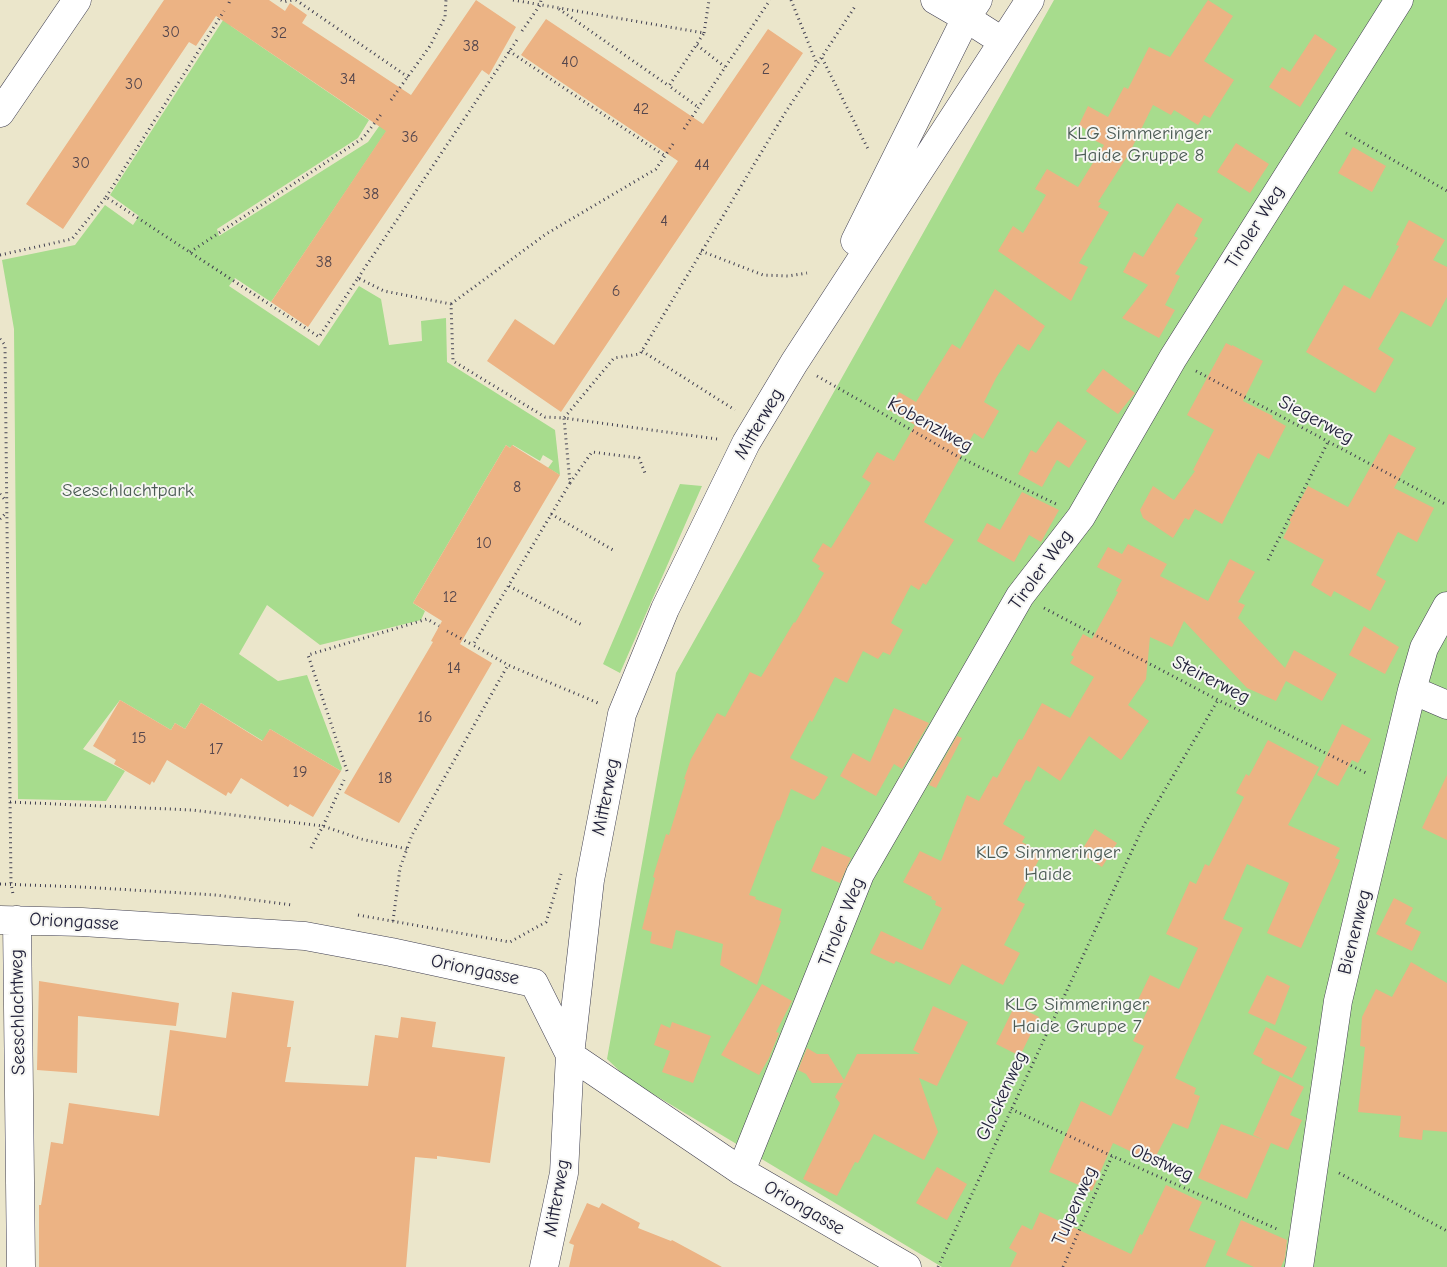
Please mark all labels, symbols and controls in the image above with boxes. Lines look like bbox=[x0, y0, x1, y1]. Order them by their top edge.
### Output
house number: 30 bbox=[162, 22, 180, 42]
house number: 32 bbox=[271, 23, 287, 43]
house number: 38 bbox=[463, 36, 479, 56]
house number: 40 bbox=[561, 52, 579, 72]
house number: 2 bbox=[762, 59, 770, 79]
house number: 34 bbox=[340, 69, 356, 89]
house number: 30 bbox=[125, 74, 143, 94]
house number: 42 bbox=[633, 99, 649, 119]
park label: KLG Simmeringer Haide Gruppe 8 bbox=[1067, 123, 1211, 167]
house number: 36 bbox=[402, 127, 418, 147]
house number: 30 bbox=[72, 153, 90, 173]
house number: 44 bbox=[694, 155, 710, 175]
street label: Tiroler Weg bbox=[1220, 181, 1290, 273]
house number: 38 bbox=[363, 184, 379, 204]
house number: 4 bbox=[660, 211, 668, 231]
house number: 38 bbox=[316, 252, 332, 272]
house number: 6 bbox=[612, 281, 620, 301]
street label: Mitterweg bbox=[730, 384, 788, 464]
street label: Siegerweg bbox=[1274, 391, 1358, 449]
street label: Kobenzlweg bbox=[883, 392, 977, 458]
house number: 8 bbox=[513, 477, 521, 497]
park label: Seeschlachtpark bbox=[62, 480, 194, 502]
street label: Tiroler Weg bbox=[1004, 525, 1078, 615]
house number: 10 bbox=[476, 533, 492, 553]
house number: 12 bbox=[443, 587, 457, 607]
street label: Steirerweg bbox=[1168, 651, 1254, 709]
house number: 14 bbox=[447, 658, 461, 678]
house number: 16 bbox=[417, 707, 433, 727]
house number: 15 bbox=[131, 728, 147, 748]
house number: 17 bbox=[209, 739, 223, 759]
street label: Mitterweg bbox=[587, 756, 625, 838]
house number: 19 bbox=[293, 762, 307, 782]
house number: 18 bbox=[378, 768, 392, 788]
park label: KLG Simmeringer Haide bbox=[976, 842, 1120, 886]
street label: Tiroler Weg bbox=[814, 874, 870, 970]
street label: Bienenweg bbox=[1333, 887, 1377, 977]
street label: Oriongasse bbox=[29, 908, 119, 936]
street label: Seeschlachtweg bbox=[6, 949, 30, 1075]
street label: Oriongasse bbox=[429, 950, 521, 990]
park label: KLG Simmeringer Haide Gruppe 7 bbox=[1005, 994, 1149, 1038]
street label: Glockenweg bbox=[971, 1047, 1033, 1145]
street label: Obstweg bbox=[1127, 1139, 1197, 1187]
street label: Mitterweg bbox=[539, 1158, 575, 1238]
street label: Tulpenweg bbox=[1047, 1163, 1103, 1249]
street label: Oriongasse bbox=[759, 1176, 849, 1240]

